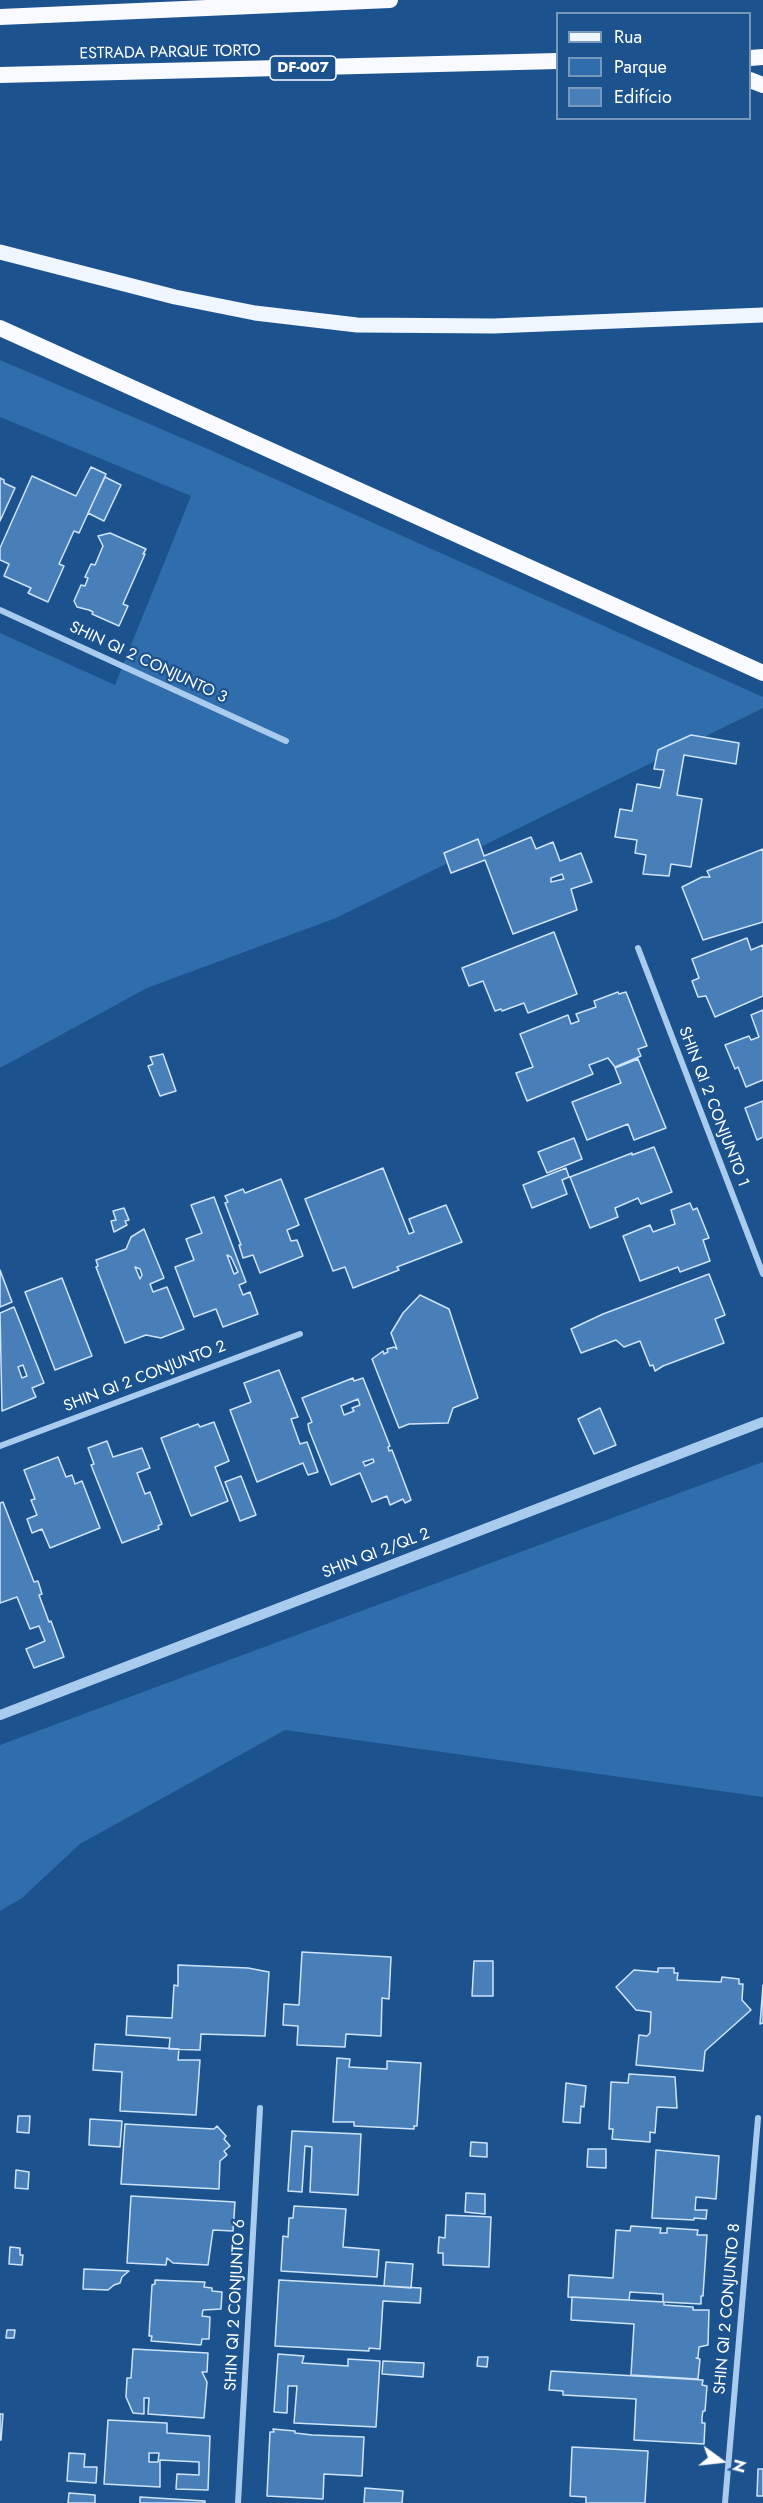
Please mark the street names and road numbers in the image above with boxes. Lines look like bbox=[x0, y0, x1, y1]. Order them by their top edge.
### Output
street label: ESTRADA PARQUE TORTO bbox=[79, 42, 261, 64]
road number: DF-007 bbox=[270, 56, 336, 80]
street label: SHIN QI 2 CONJUNTO 3 bbox=[66, 618, 230, 708]
street label: SHIN QI 2 CONJUNTO 1 bbox=[674, 1024, 752, 1190]
street label: SHIN QI 2 CONJUNTO 2 bbox=[61, 1337, 229, 1417]
street label: SHIN QI 2/QL 2 bbox=[320, 1525, 432, 1583]
street label: SHIN QI 2 CONJUNTO 6 bbox=[222, 2219, 250, 2391]
street label: SHIN QI 2 CONJUNTO 8 bbox=[711, 2223, 745, 2395]

